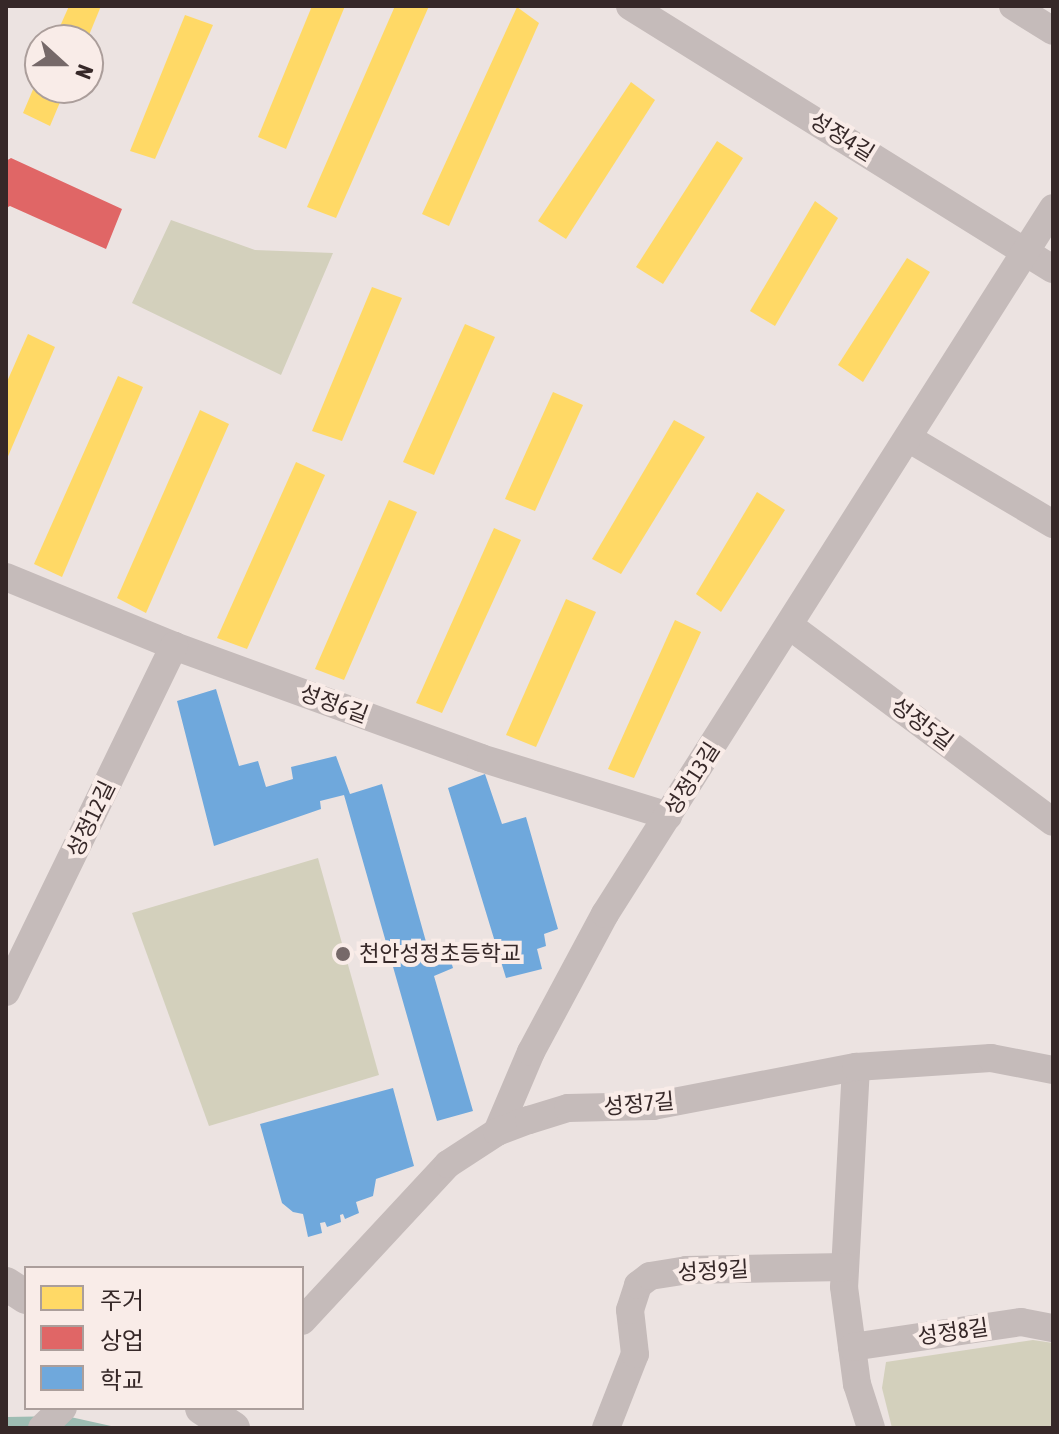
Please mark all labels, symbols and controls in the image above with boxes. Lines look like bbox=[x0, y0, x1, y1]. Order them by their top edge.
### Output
north arrow bbox=[24, 24, 104, 104]
text: N bbox=[70, 61, 99, 83]
street label: 성정4길 bbox=[805, 107, 879, 167]
street label: 성정6길 bbox=[296, 679, 372, 729]
street label: 성정5길 bbox=[886, 692, 958, 756]
street label: 성정13길 bbox=[659, 738, 725, 820]
street label: 성정12길 bbox=[61, 777, 121, 861]
place label: 천안성정초등학교 bbox=[359, 941, 521, 967]
marker: 천안성정초등학교 bbox=[334, 945, 352, 963]
street label: 성정7길 bbox=[602, 1088, 676, 1120]
street label: 성정9길 bbox=[677, 1256, 749, 1286]
legend bbox=[24, 1266, 304, 1410]
text: 주거 bbox=[100, 1287, 144, 1314]
street label: 성정8길 bbox=[916, 1314, 990, 1350]
text: 상업 bbox=[100, 1327, 144, 1354]
text: 학교 bbox=[100, 1367, 144, 1394]

